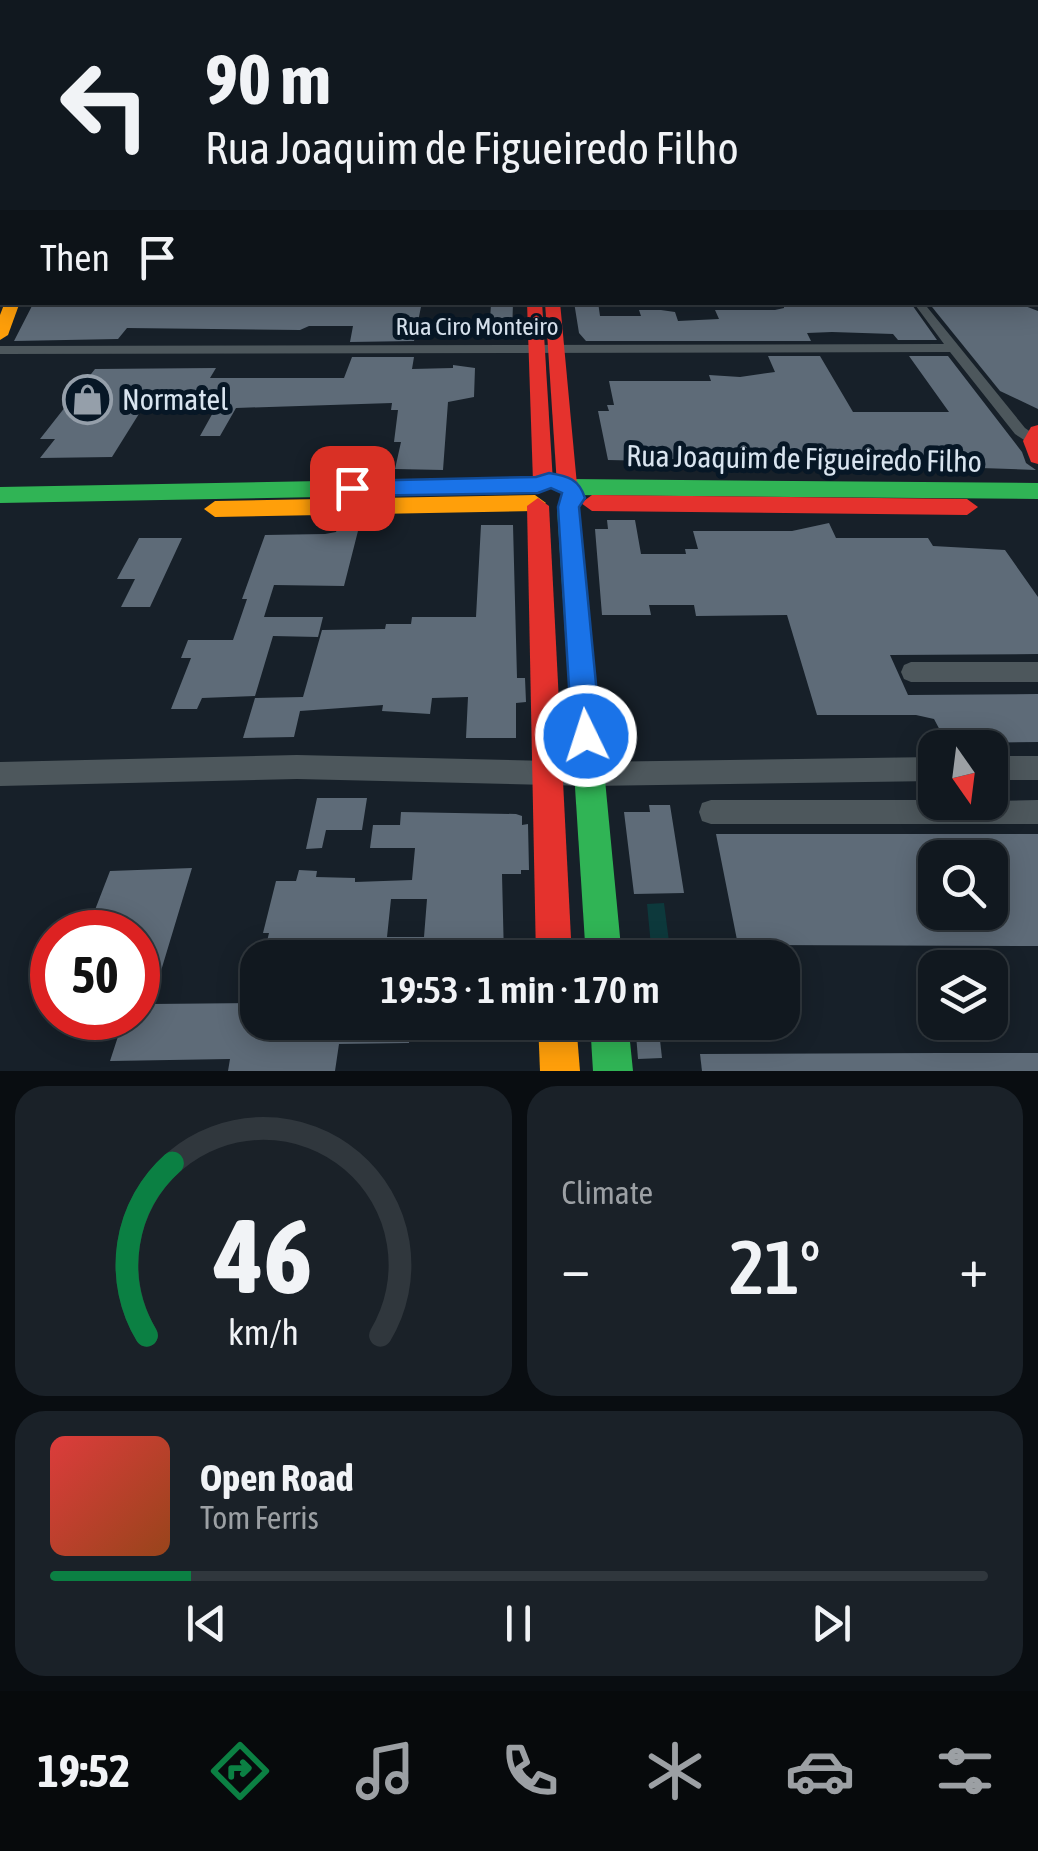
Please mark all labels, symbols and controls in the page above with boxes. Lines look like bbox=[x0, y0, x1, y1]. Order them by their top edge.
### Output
text: 90 m bbox=[205, 39, 331, 119]
icon: left bbox=[40, 40, 170, 170]
text: Rua Joaquim de Figueiredo Filho bbox=[205, 122, 739, 174]
icon: arrive bbox=[130, 230, 185, 285]
text: Then bbox=[40, 236, 110, 279]
street label: Rua Ciro Monteiro bbox=[396, 312, 558, 340]
shop icon: Normatel bbox=[61, 373, 113, 425]
place label: Normatel bbox=[122, 382, 228, 416]
street label: Rua Joaquim de Figueiredo Filho bbox=[626, 438, 982, 478]
pin bbox=[310, 446, 395, 531]
icon: arrive bbox=[325, 461, 380, 516]
position arrow bbox=[534, 684, 638, 788]
north arrow bbox=[918, 730, 1008, 820]
map controls bbox=[918, 730, 1008, 1040]
button: search bbox=[918, 840, 1008, 930]
speed limit sign: 50 bbox=[30, 910, 160, 1040]
button: layers bbox=[918, 950, 1008, 1040]
text: 19:53 · 1 min · 170 m bbox=[380, 968, 660, 1011]
text: Climate bbox=[562, 1174, 653, 1211]
text: 46 bbox=[213, 1196, 312, 1315]
text: 21° bbox=[729, 1224, 820, 1310]
text: − bbox=[562, 1236, 590, 1299]
text: + bbox=[959, 1236, 988, 1299]
text: km/h bbox=[228, 1312, 299, 1353]
text: Open Road bbox=[200, 1456, 354, 1499]
text: Tom Ferris bbox=[200, 1499, 319, 1536]
icon: previous bbox=[179, 1596, 234, 1651]
icon: pause bbox=[491, 1596, 546, 1651]
icon: next bbox=[804, 1596, 859, 1651]
icon: directions bbox=[205, 1736, 275, 1806]
icon: music bbox=[350, 1736, 420, 1806]
icon: phone bbox=[495, 1736, 565, 1806]
icon: climate bbox=[640, 1736, 710, 1806]
icon: car bbox=[785, 1736, 855, 1806]
icon: filters bbox=[930, 1736, 1000, 1806]
text: 19:52 bbox=[38, 1745, 130, 1797]

